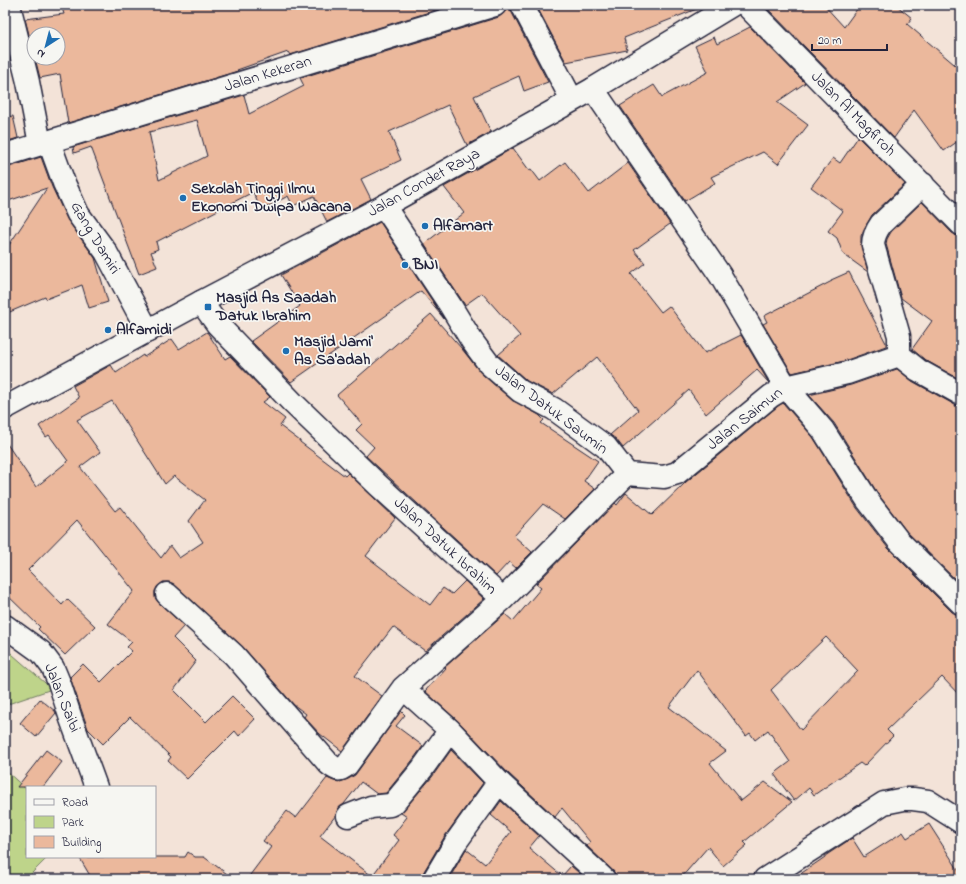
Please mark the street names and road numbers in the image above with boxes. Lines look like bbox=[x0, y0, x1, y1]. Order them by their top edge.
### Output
street label: Jalan Kekeran bbox=[221, 49, 315, 99]
street label: Jalan Al Magfiroh bbox=[805, 66, 901, 162]
street label: Jalan Condet Raya bbox=[363, 142, 485, 224]
street label: Gang Damiri bbox=[64, 197, 126, 279]
street label: Jalan Datuk Saumin bbox=[489, 359, 613, 461]
street label: Jalan Saimun bbox=[702, 382, 788, 456]
street label: Jalan Datuk Ibrahim bbox=[388, 491, 502, 601]
street label: Jalan Saibi bbox=[37, 660, 87, 736]

